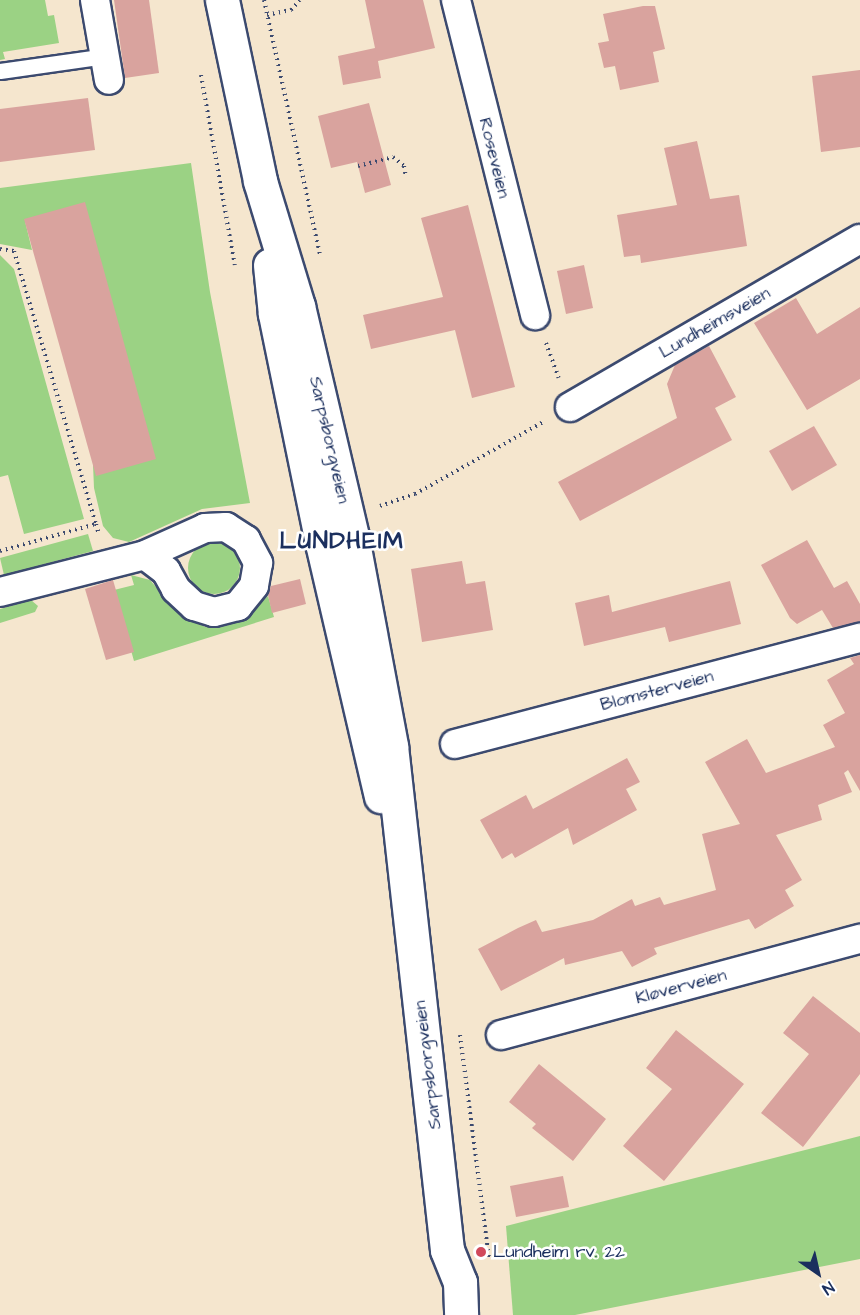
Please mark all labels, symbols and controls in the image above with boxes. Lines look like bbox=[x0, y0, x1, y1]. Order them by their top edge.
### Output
street label: Roseveien bbox=[474, 115, 514, 201]
street label: Lundheimsveien bbox=[656, 282, 774, 364]
street label: Sarpsborgveien bbox=[304, 374, 354, 506]
district label: LUNDHEIM bbox=[280, 528, 404, 556]
street label: Blomsterveien bbox=[598, 666, 716, 716]
street label: Kløverveien bbox=[633, 964, 729, 1010]
street label: Sarpsborgveien bbox=[409, 999, 447, 1131]
place label: Lundheim rv. 22 bbox=[493, 1241, 625, 1263]
north arrow bbox=[788, 1243, 848, 1303]
marker: Lundheim rv. 22 bbox=[474, 1245, 488, 1259]
text: N bbox=[818, 1276, 838, 1300]

